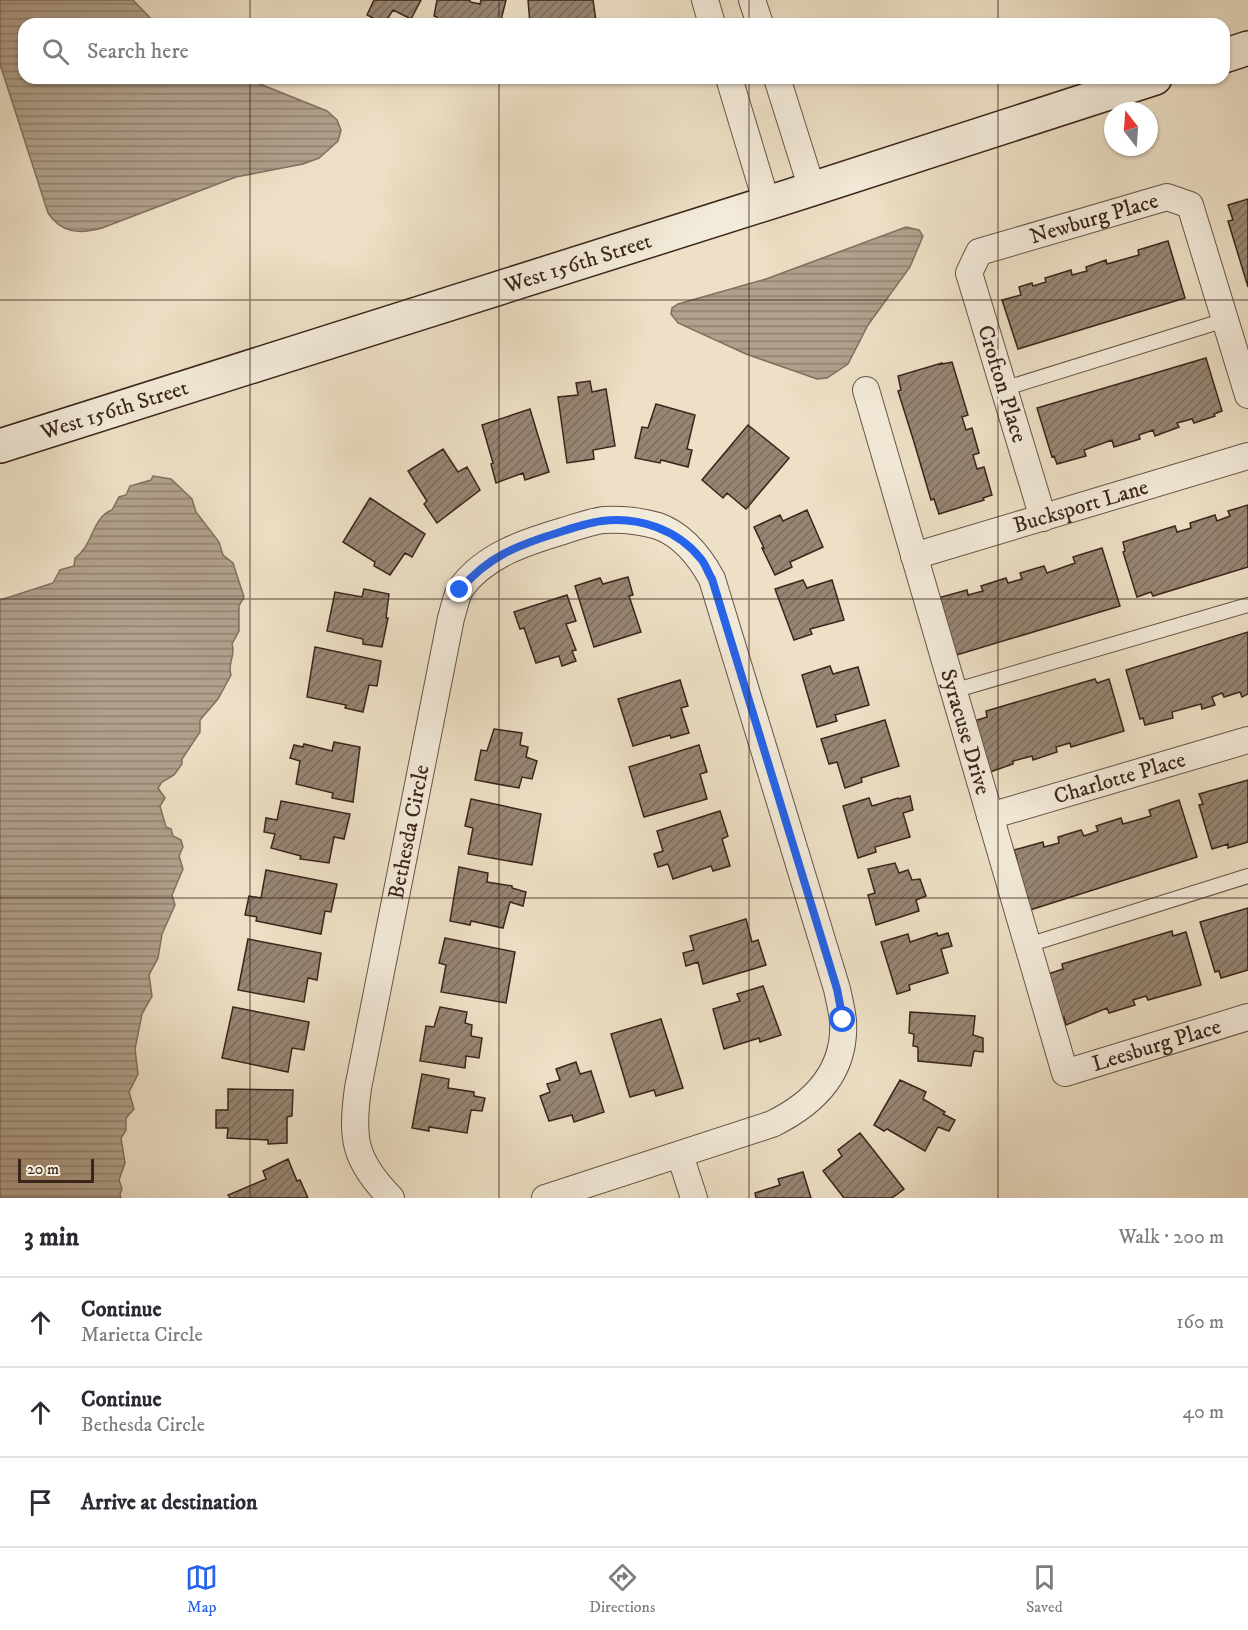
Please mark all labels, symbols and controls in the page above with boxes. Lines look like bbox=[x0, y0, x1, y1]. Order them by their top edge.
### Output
search box bbox=[18, 18, 1230, 84]
icon: search bbox=[39, 35, 72, 68]
text: Search here bbox=[87, 38, 189, 65]
north arrow bbox=[1104, 102, 1158, 156]
street label: Newburg Place bbox=[1027, 187, 1161, 250]
street label: West 156th Street bbox=[500, 227, 655, 299]
street label: Crofton Place bbox=[971, 322, 1033, 446]
street label: West 156th Street bbox=[36, 374, 191, 446]
street label: Bucksport Lane bbox=[1010, 473, 1151, 539]
route end bbox=[446, 576, 472, 602]
street label: Syracuse Drive bbox=[934, 666, 997, 798]
street label: Charlotte Place bbox=[1050, 746, 1189, 810]
street label: Bethesda Circle bbox=[382, 762, 435, 901]
route start bbox=[829, 1006, 855, 1032]
street label: Leesburg Place bbox=[1089, 1013, 1224, 1077]
scale bar bbox=[18, 1156, 94, 1184]
text: 20 m bbox=[27, 1159, 59, 1179]
text: 3 min bbox=[24, 1221, 79, 1254]
text: Walk · 200 m bbox=[1118, 1225, 1224, 1250]
text: Continue bbox=[81, 1296, 162, 1323]
icon: ahead bbox=[24, 1306, 57, 1339]
text: 160 m bbox=[1176, 1310, 1224, 1335]
text: Marietta Circle bbox=[81, 1323, 203, 1348]
text: Continue bbox=[81, 1386, 162, 1413]
icon: ahead bbox=[24, 1396, 57, 1429]
text: 40 m bbox=[1182, 1400, 1224, 1425]
text: Bethesda Circle bbox=[81, 1413, 205, 1438]
icon: arrive bbox=[24, 1486, 57, 1519]
text: Arrive at destination bbox=[81, 1489, 258, 1516]
tab: Map bbox=[185, 1561, 218, 1617]
tab: Directions bbox=[589, 1561, 655, 1617]
tab: Saved bbox=[1026, 1561, 1063, 1617]

